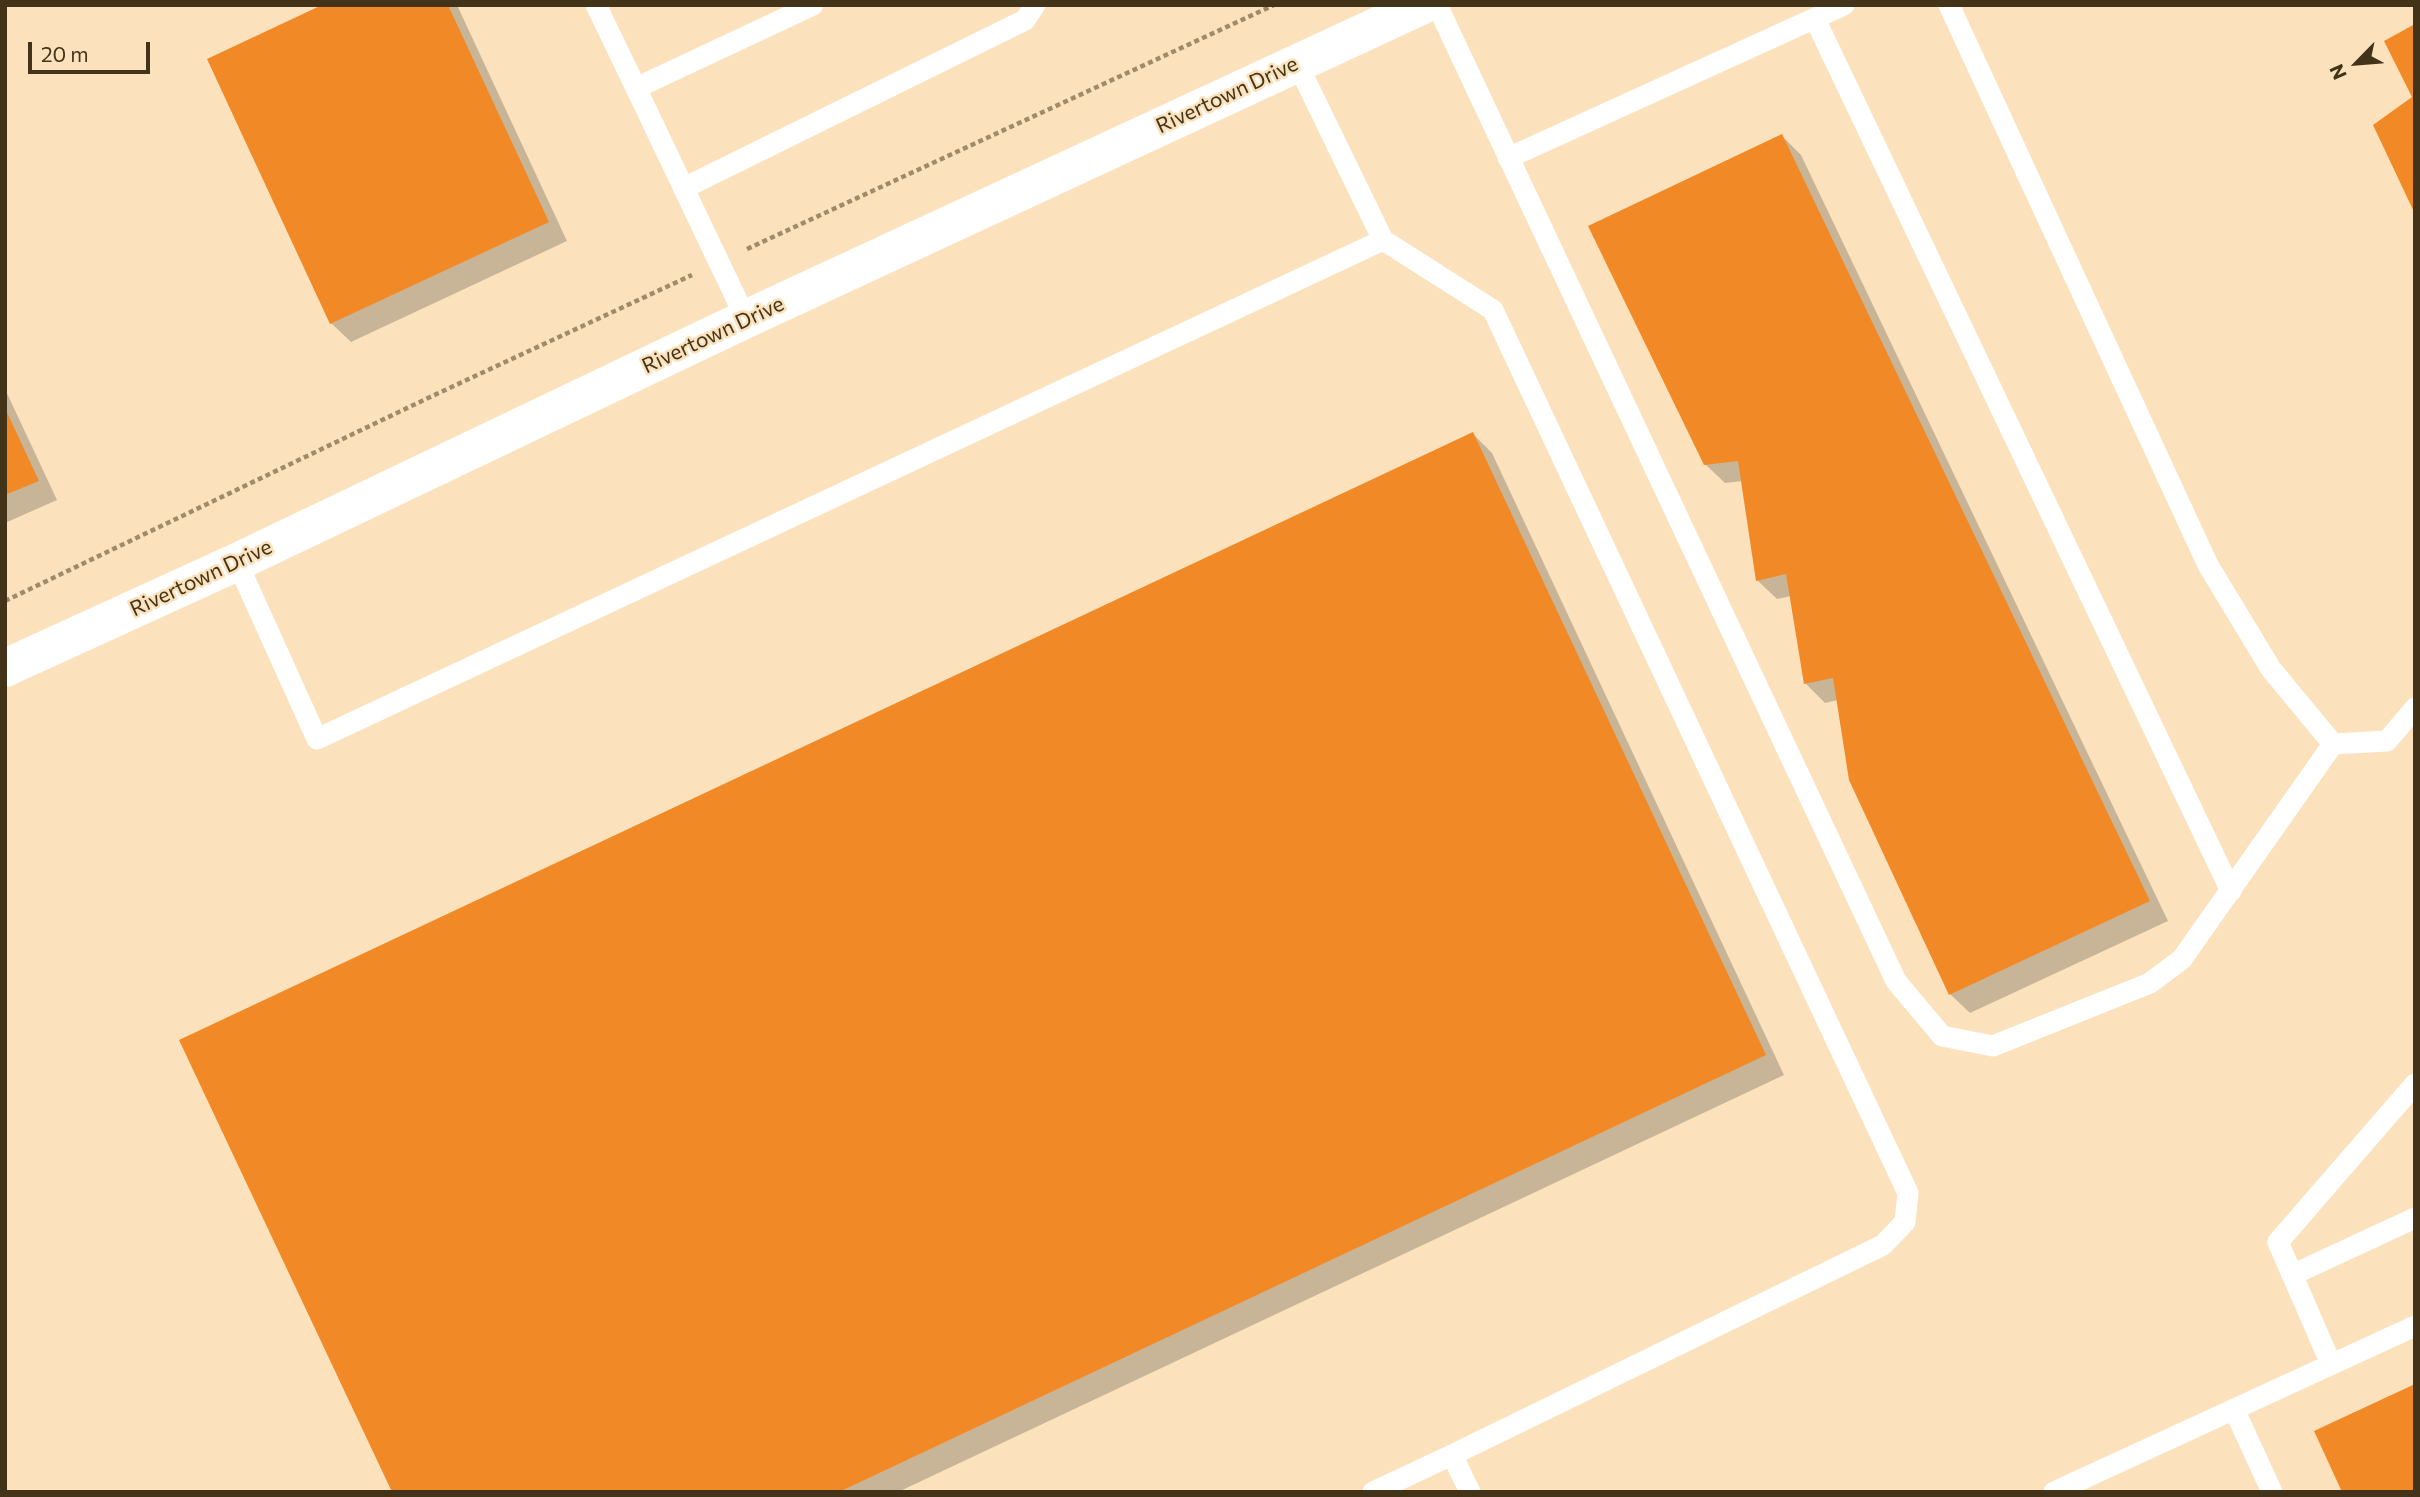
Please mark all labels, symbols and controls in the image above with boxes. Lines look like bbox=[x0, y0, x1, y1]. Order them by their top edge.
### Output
scale bar bbox=[32, 28, 154, 72]
north arrow bbox=[2322, 28, 2392, 98]
text: 20 m bbox=[41, 41, 89, 66]
street label: Rivertown Drive bbox=[1152, 51, 1302, 139]
text: N bbox=[2324, 61, 2351, 83]
street label: Rivertown Drive bbox=[638, 291, 788, 379]
street label: Rivertown Drive bbox=[126, 534, 276, 622]

